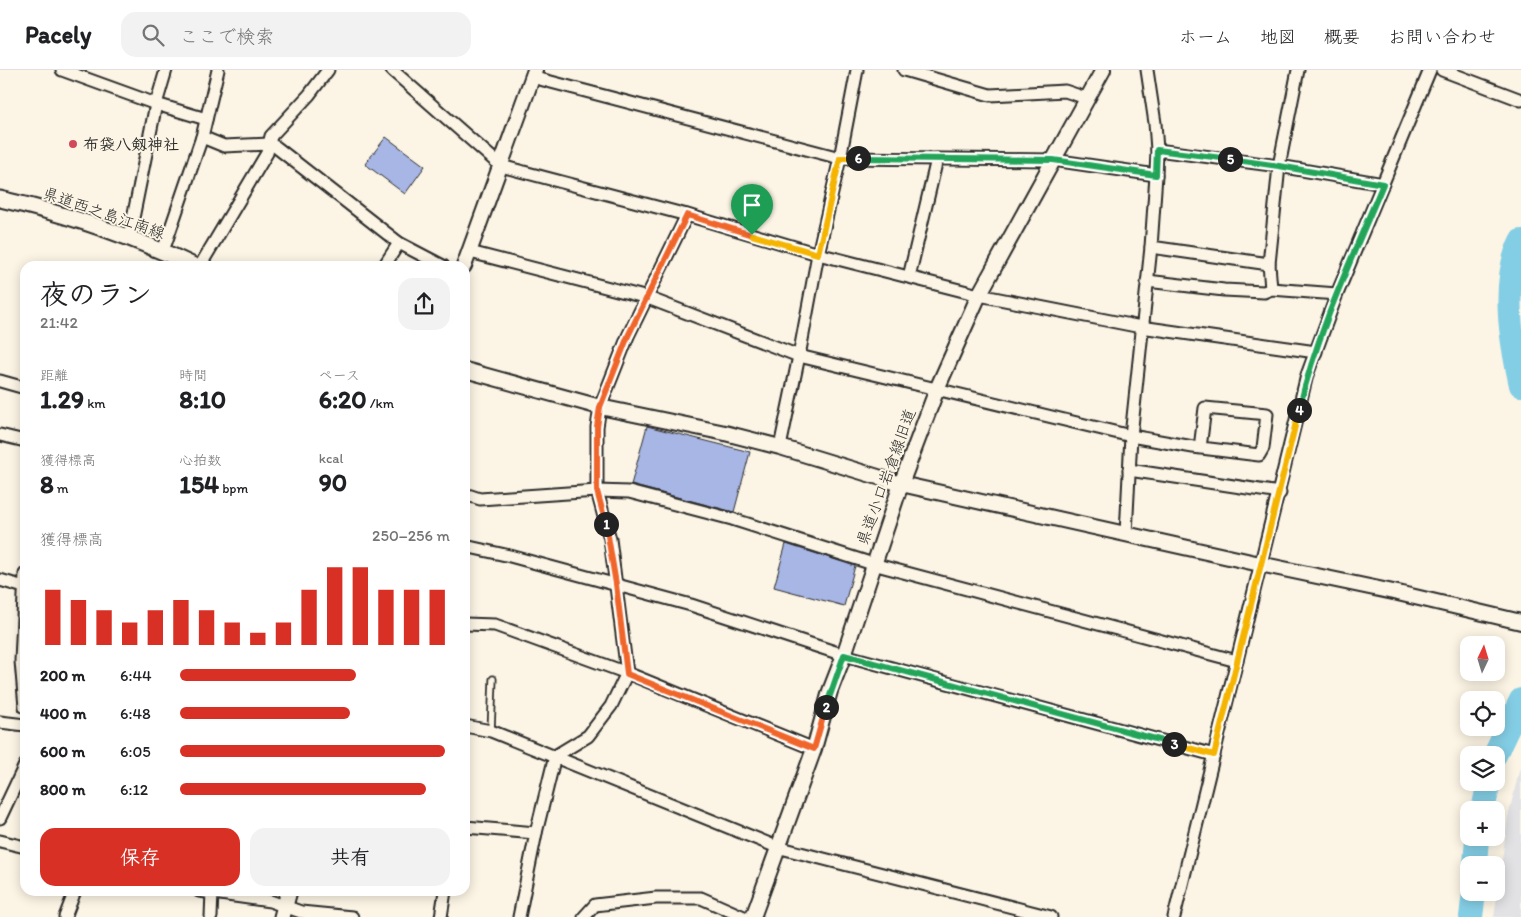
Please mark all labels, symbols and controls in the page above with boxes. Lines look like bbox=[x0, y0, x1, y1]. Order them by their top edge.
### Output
search box bbox=[121, 12, 471, 57]
text: Pacely bbox=[25, 20, 91, 49]
icon: search bbox=[139, 21, 167, 49]
text: ここで検索 bbox=[179, 25, 274, 48]
text: ホーム bbox=[1179, 26, 1232, 48]
text: 地図 bbox=[1260, 26, 1296, 48]
text: 概要 bbox=[1324, 26, 1360, 48]
text: お問い合わせ bbox=[1388, 26, 1496, 48]
place label: 布袋八剱神社 bbox=[83, 135, 179, 154]
marker: 布袋八剱神社 bbox=[67, 138, 79, 150]
pin: 6 bbox=[846, 146, 870, 170]
pin: 5 bbox=[1218, 146, 1242, 172]
text: 6 bbox=[855, 150, 862, 167]
text: 5 bbox=[1227, 151, 1234, 168]
street label: 県道西之島江南線 bbox=[40, 183, 168, 243]
pin bbox=[731, 184, 773, 235]
icon: arrive bbox=[738, 191, 766, 219]
text: 夜のラン bbox=[40, 277, 152, 311]
button: share bbox=[398, 278, 450, 330]
text: 21:42 bbox=[40, 313, 78, 332]
text: 距離 bbox=[40, 367, 68, 384]
text: 時間 bbox=[179, 367, 207, 384]
text: ペース bbox=[319, 367, 360, 384]
text: 1.29 bbox=[40, 384, 84, 414]
text: 8:10 bbox=[179, 384, 226, 414]
text: 6:20 bbox=[319, 384, 367, 414]
text: km bbox=[84, 395, 106, 412]
text: /km bbox=[367, 395, 394, 412]
pin: 4 bbox=[1286, 398, 1312, 422]
text: 4 bbox=[1295, 402, 1304, 419]
street label: 県道小口岩倉線旧道 bbox=[852, 406, 920, 548]
text: kcal bbox=[319, 450, 344, 467]
text: 獲得標高 bbox=[40, 452, 96, 469]
text: 心拍数 bbox=[179, 452, 221, 469]
text: 90 bbox=[319, 467, 347, 497]
text: 8 bbox=[40, 469, 54, 499]
text: 154 bbox=[179, 469, 219, 499]
text: m bbox=[54, 480, 69, 497]
text: bpm bbox=[219, 480, 248, 497]
pin: 1 bbox=[594, 512, 618, 536]
text: 1 bbox=[603, 516, 610, 533]
text: 250–256 m bbox=[372, 526, 450, 545]
text: 獲得標高 bbox=[40, 530, 104, 549]
north arrow bbox=[1460, 636, 1505, 681]
map controls bbox=[1460, 636, 1505, 901]
text: 200 m bbox=[40, 666, 85, 685]
text: 6:44 bbox=[120, 666, 152, 685]
button: locate bbox=[1460, 691, 1505, 736]
pin: 2 bbox=[814, 694, 838, 720]
text: 2 bbox=[823, 699, 830, 716]
text: 400 m bbox=[40, 704, 86, 723]
text: 6:48 bbox=[120, 704, 151, 723]
pin: 3 bbox=[1162, 732, 1186, 756]
text: 3 bbox=[1171, 736, 1178, 753]
text: 600 m bbox=[40, 742, 85, 761]
text: 6:05 bbox=[120, 742, 151, 761]
button: layers bbox=[1460, 746, 1505, 791]
text: 800 m bbox=[40, 780, 86, 799]
text: 6:12 bbox=[120, 780, 148, 799]
button: + bbox=[1460, 801, 1505, 846]
button: 保存 bbox=[40, 828, 240, 886]
button: 共有 bbox=[250, 828, 450, 886]
button: − bbox=[1460, 856, 1505, 901]

